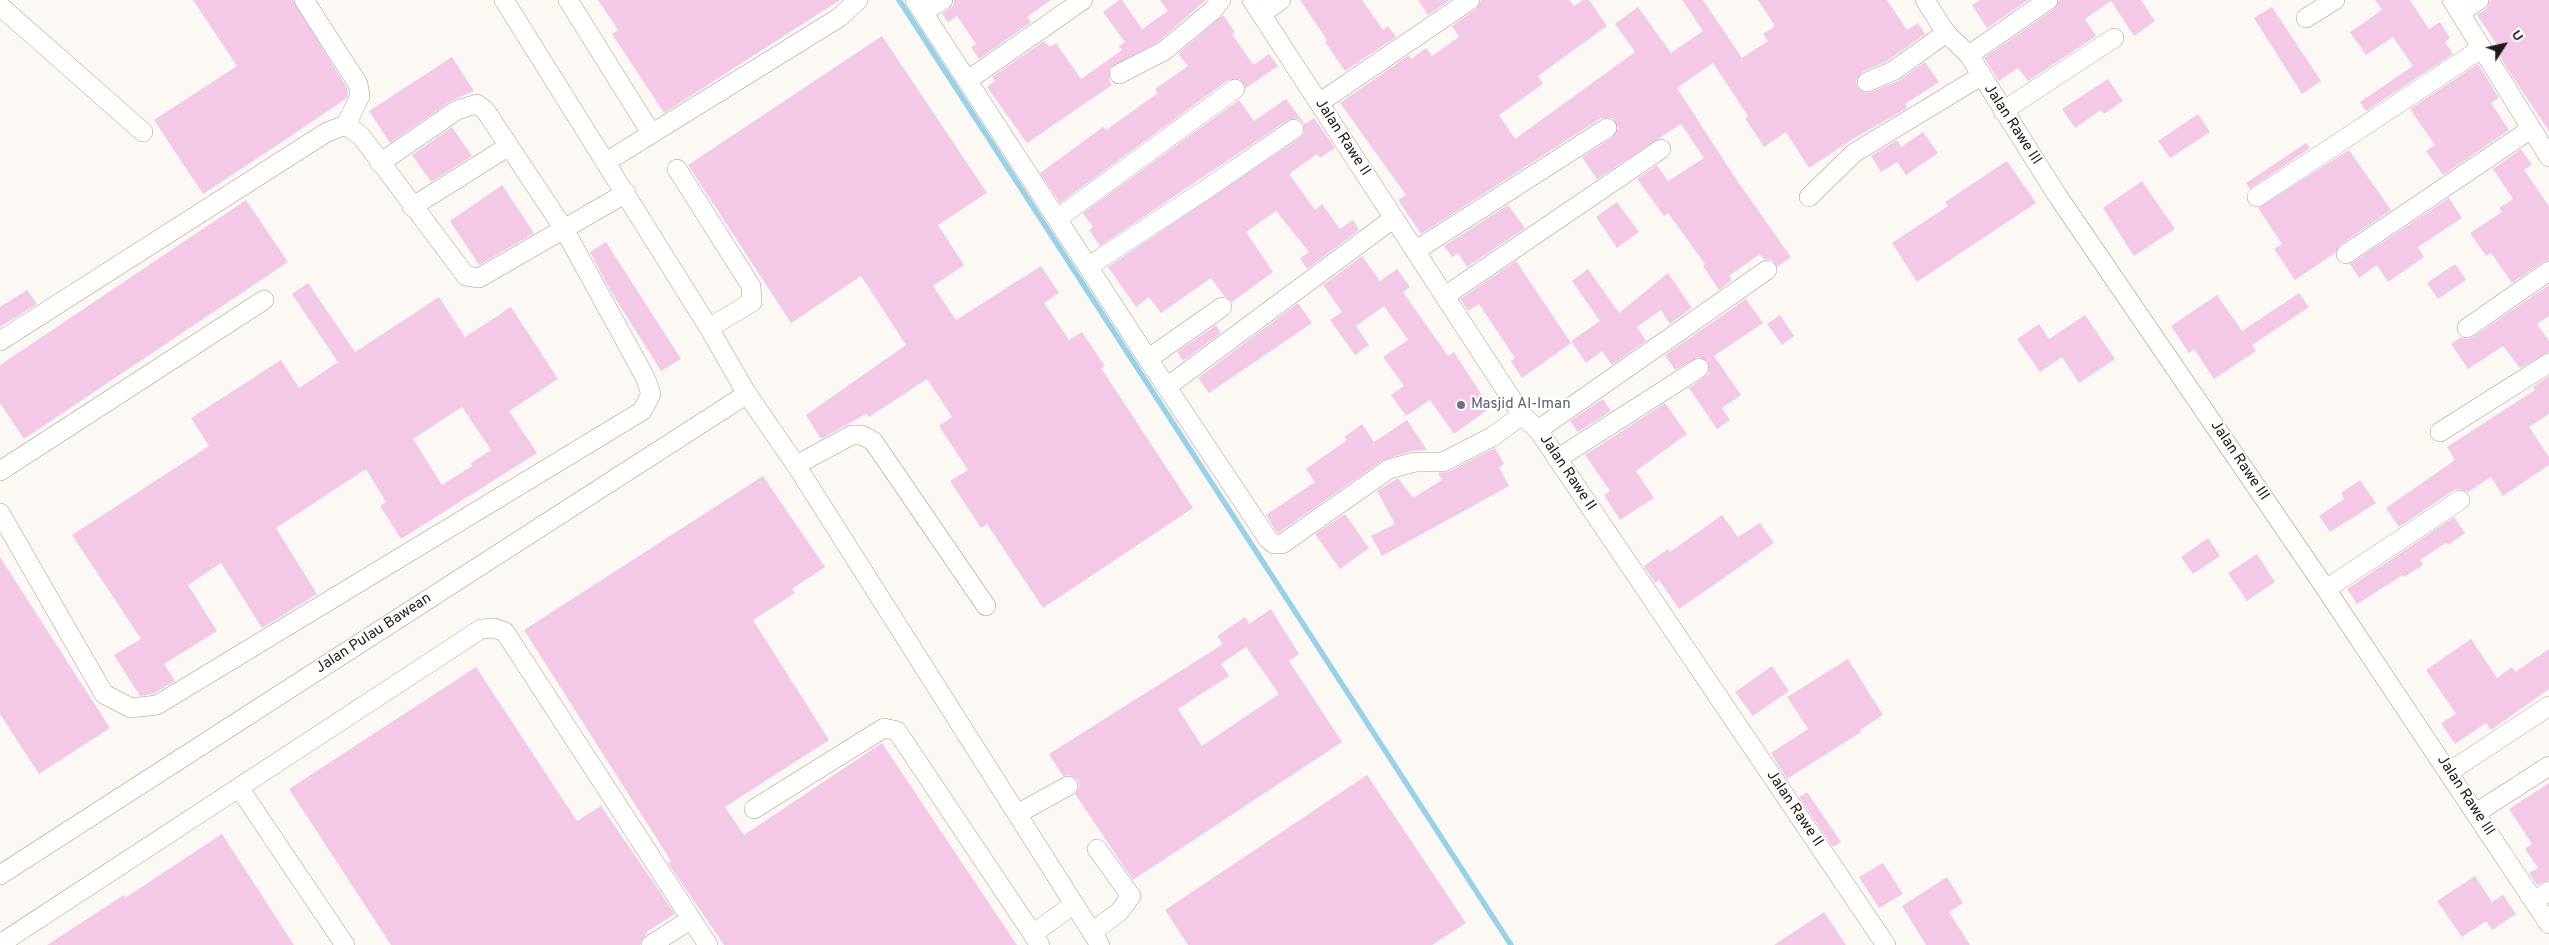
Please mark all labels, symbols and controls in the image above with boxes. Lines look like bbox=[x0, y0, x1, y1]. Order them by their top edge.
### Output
north arrow bbox=[2479, 20, 2529, 70]
text: U bbox=[2507, 27, 2527, 45]
street label: Jalan Rawe III bbox=[1979, 81, 2045, 169]
street label: Jalan Rawe II bbox=[1310, 96, 1374, 180]
place label: Masjid Al-Iman bbox=[1471, 396, 1571, 414]
marker: Masjid Al-Iman bbox=[1455, 399, 1467, 411]
street label: Jalan Rawe III bbox=[2206, 418, 2272, 504]
street label: Jalan Rawe II bbox=[1535, 431, 1599, 515]
street label: Jalan Pulau Bawean bbox=[313, 590, 435, 678]
street label: Jalan Rawe III bbox=[2432, 752, 2498, 840]
street label: Jalan Rawe II bbox=[1762, 767, 1826, 851]

